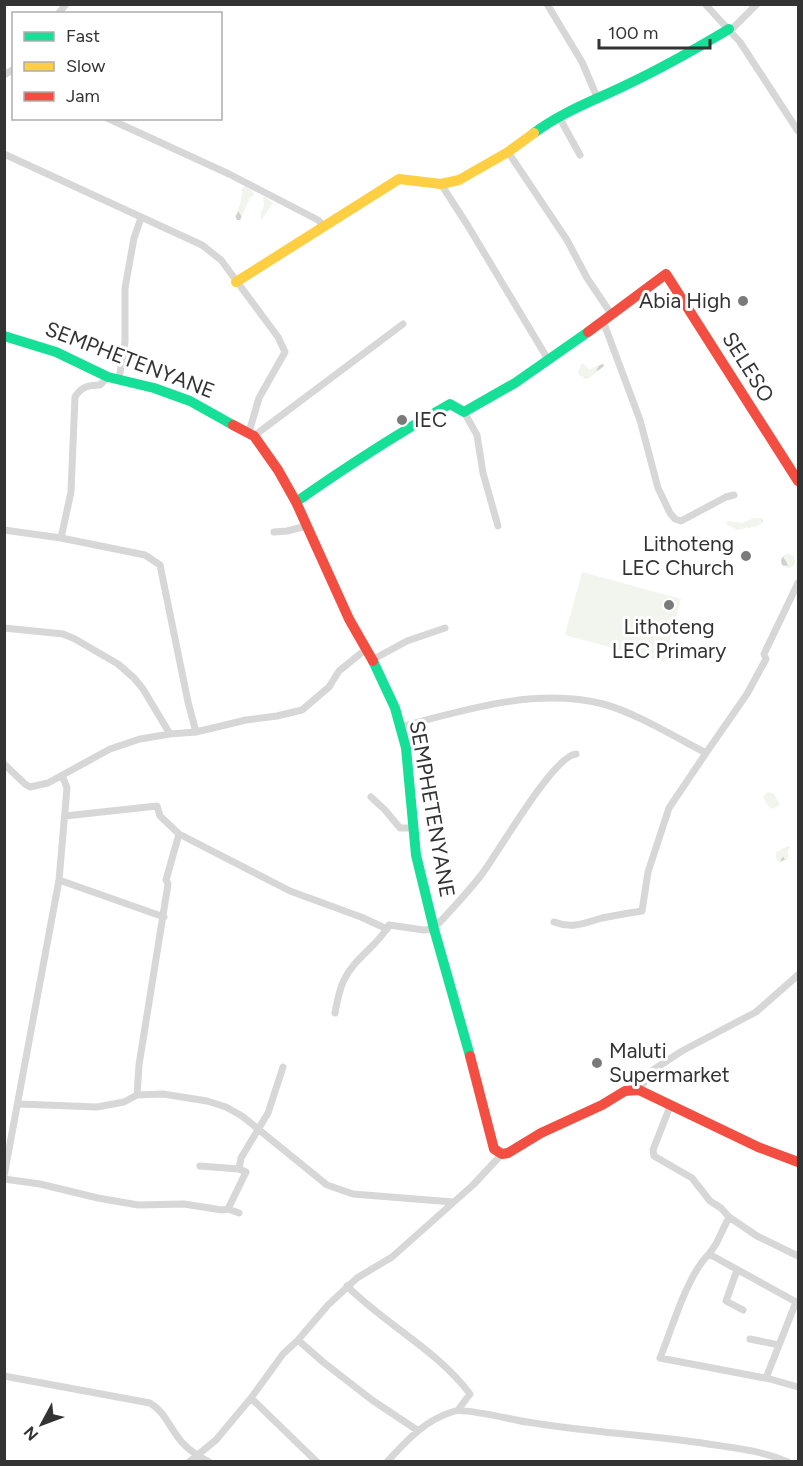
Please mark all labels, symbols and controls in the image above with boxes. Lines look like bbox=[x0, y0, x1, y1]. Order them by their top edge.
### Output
legend bbox=[12, 12, 222, 120]
scale bar bbox=[599, 12, 710, 50]
text: 100 m bbox=[608, 22, 658, 44]
text: Fast bbox=[66, 25, 100, 47]
text: Slow bbox=[66, 55, 105, 77]
text: Jam bbox=[66, 85, 100, 107]
place label: Abia High bbox=[639, 288, 731, 313]
marker: Abia High bbox=[736, 294, 750, 308]
street label: SEMPHETENYANE bbox=[42, 316, 218, 403]
street label: SELESO bbox=[717, 327, 780, 406]
place label: IEC bbox=[414, 407, 447, 432]
marker: IEC bbox=[395, 413, 409, 427]
place label: Lithoteng LEC Church bbox=[622, 531, 734, 580]
marker: Lithoteng LEC Church bbox=[739, 549, 753, 563]
marker: Lithoteng LEC Primary bbox=[662, 598, 676, 612]
place label: Lithoteng LEC Primary bbox=[612, 614, 726, 663]
street label: SEMPHETENYANE bbox=[405, 718, 460, 899]
place label: Maluti Supermarket bbox=[609, 1038, 730, 1087]
marker: Maluti Supermarket bbox=[590, 1056, 604, 1070]
north arrow bbox=[12, 1394, 72, 1454]
text: N bbox=[20, 1423, 42, 1444]

